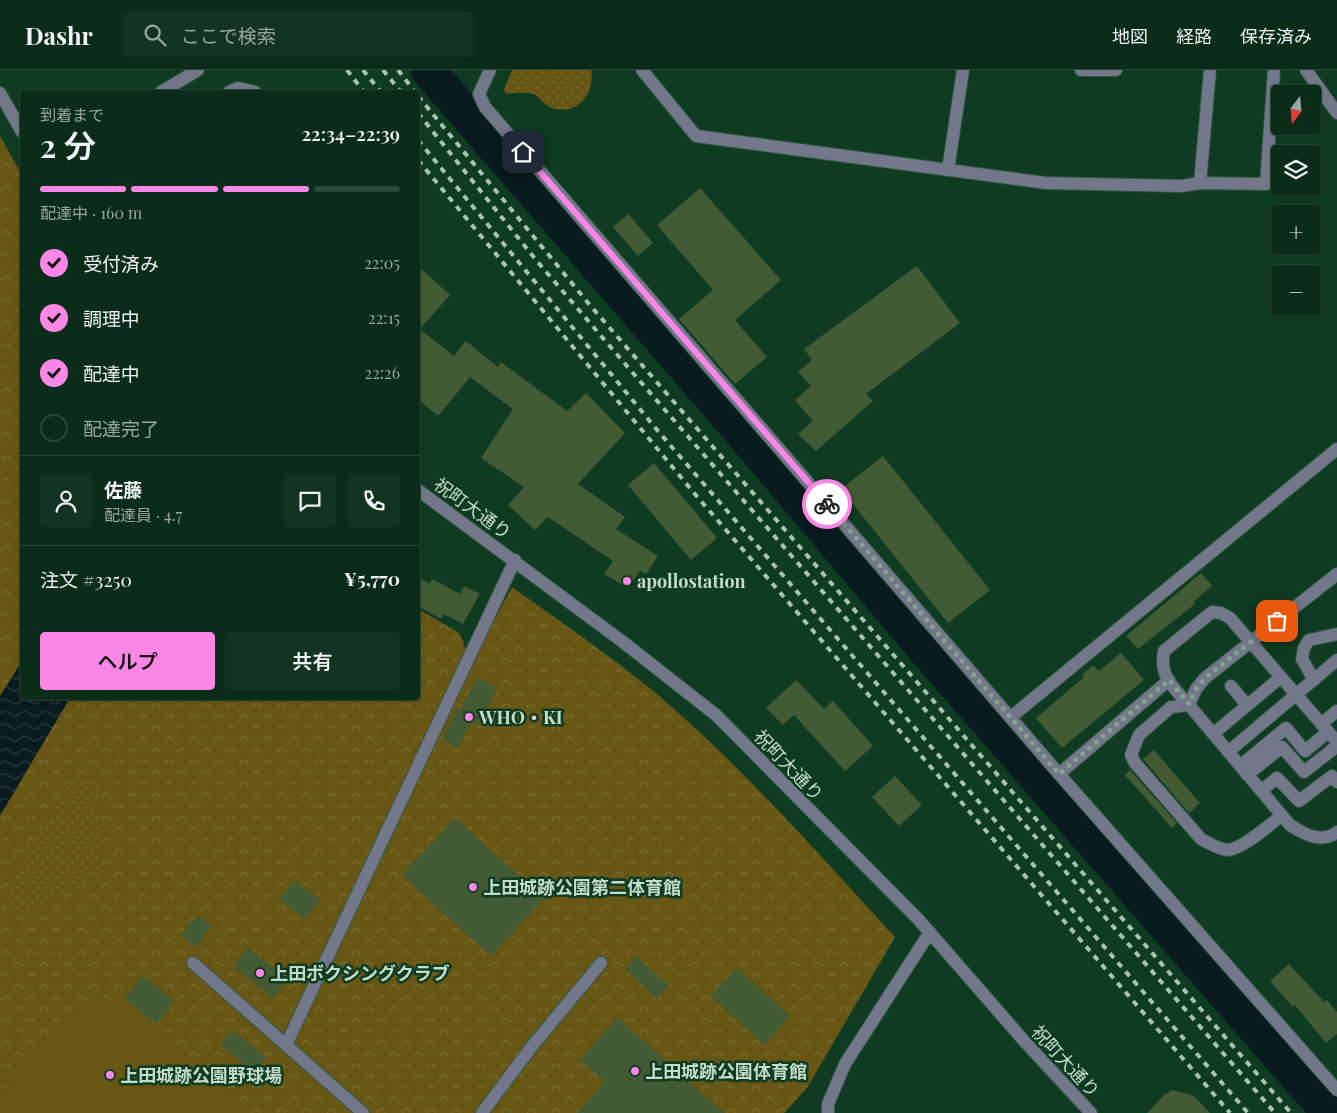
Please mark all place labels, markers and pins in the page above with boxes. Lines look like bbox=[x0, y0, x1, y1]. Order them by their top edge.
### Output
pin bbox=[502, 131, 544, 173]
place label: apollostation bbox=[637, 569, 746, 593]
marker: apollostation bbox=[621, 575, 633, 587]
pin bbox=[1256, 600, 1298, 642]
place label: WHO・KI bbox=[478, 705, 563, 729]
marker: WHO・KI bbox=[463, 711, 475, 723]
place label: 上田城跡公園第二体育館 bbox=[483, 875, 681, 899]
marker: 上田城跡公園第二体育館 bbox=[467, 881, 479, 893]
place label: 上田ボクシングクラブ bbox=[270, 961, 450, 985]
marker: 上田ボクシングクラブ bbox=[254, 967, 266, 979]
place label: 上田城跡公園体育館 bbox=[645, 1059, 807, 1083]
place label: 上田城跡公園野球場 bbox=[120, 1063, 282, 1087]
marker: 上田城跡公園体育館 bbox=[629, 1065, 641, 1077]
marker: 上田城跡公園野球場 bbox=[104, 1069, 116, 1081]

